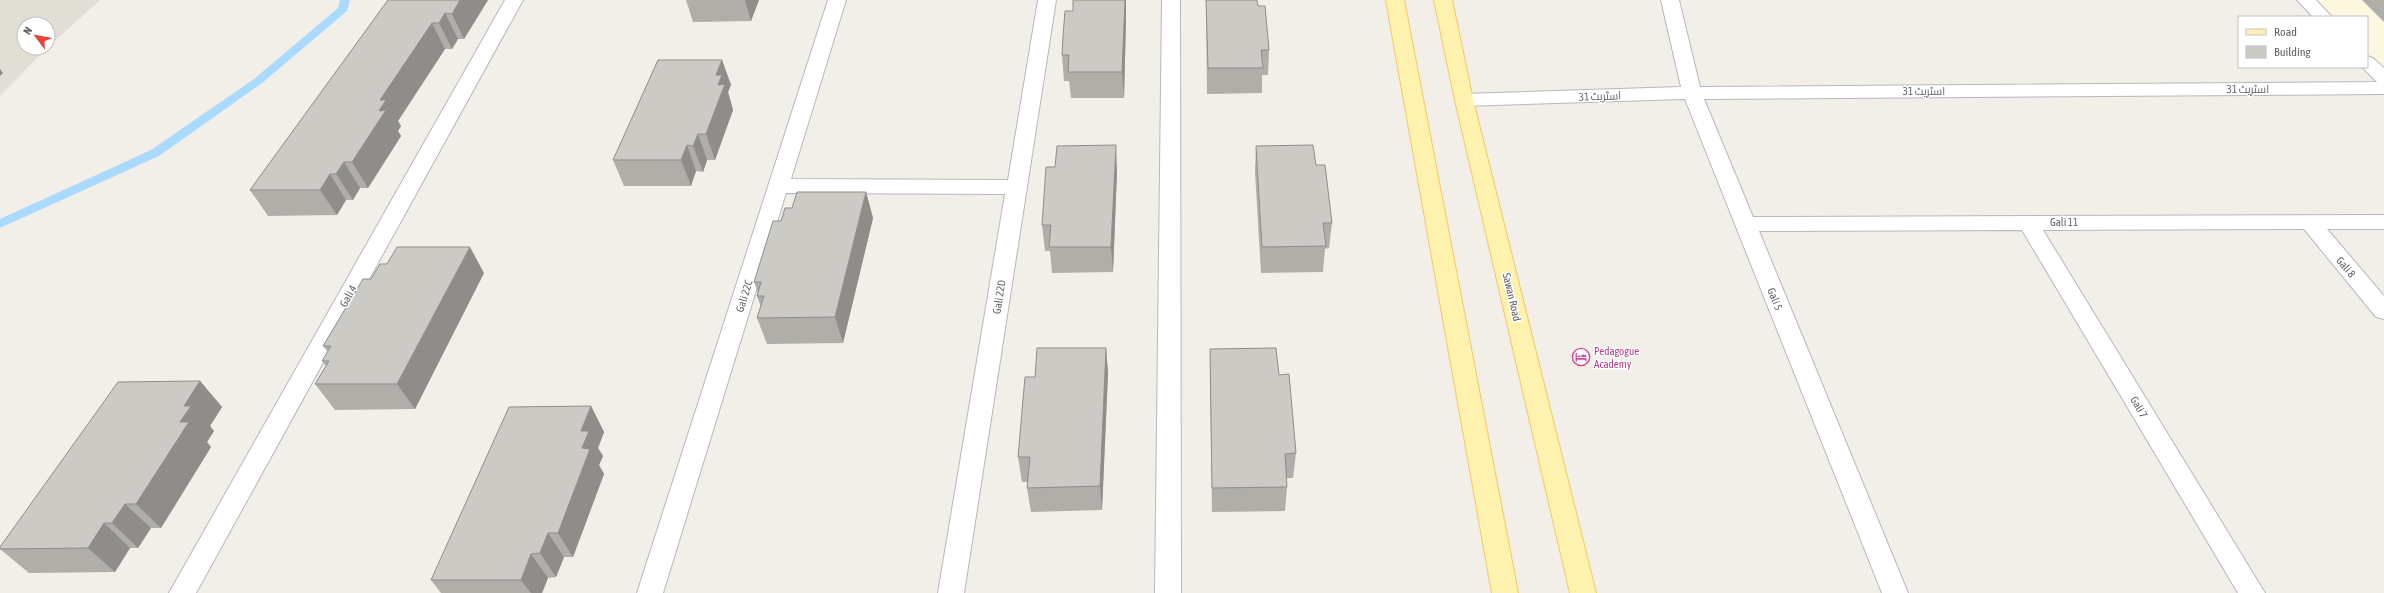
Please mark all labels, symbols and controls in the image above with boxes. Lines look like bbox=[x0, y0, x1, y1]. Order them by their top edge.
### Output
north arrow bbox=[16, 16, 56, 56]
legend bbox=[2238, 16, 2368, 68]
text: N bbox=[21, 25, 34, 37]
text: Road bbox=[2274, 25, 2297, 39]
text: Building bbox=[2274, 45, 2312, 59]
street label: اسٹریٹ 31 bbox=[2227, 83, 2269, 96]
street label: اسٹریٹ 31 bbox=[1903, 85, 1945, 98]
street label: اسٹریٹ 31 bbox=[1579, 89, 1621, 104]
street label: Gali 11 bbox=[2050, 216, 2078, 228]
street label: Gali 8 bbox=[2334, 254, 2358, 280]
street label: Sawan Road bbox=[1501, 272, 1523, 322]
street label: Gali 22C bbox=[733, 278, 755, 314]
street label: Gali 22D bbox=[990, 279, 1008, 315]
street label: Gali 4 bbox=[337, 283, 359, 309]
street label: Gali 5 bbox=[1765, 286, 1785, 312]
place label: Pedagogue Academy bbox=[1594, 345, 1639, 370]
hotel icon: Pedagogue Academy bbox=[1571, 347, 1591, 367]
street label: Gali 7 bbox=[2128, 394, 2150, 420]

